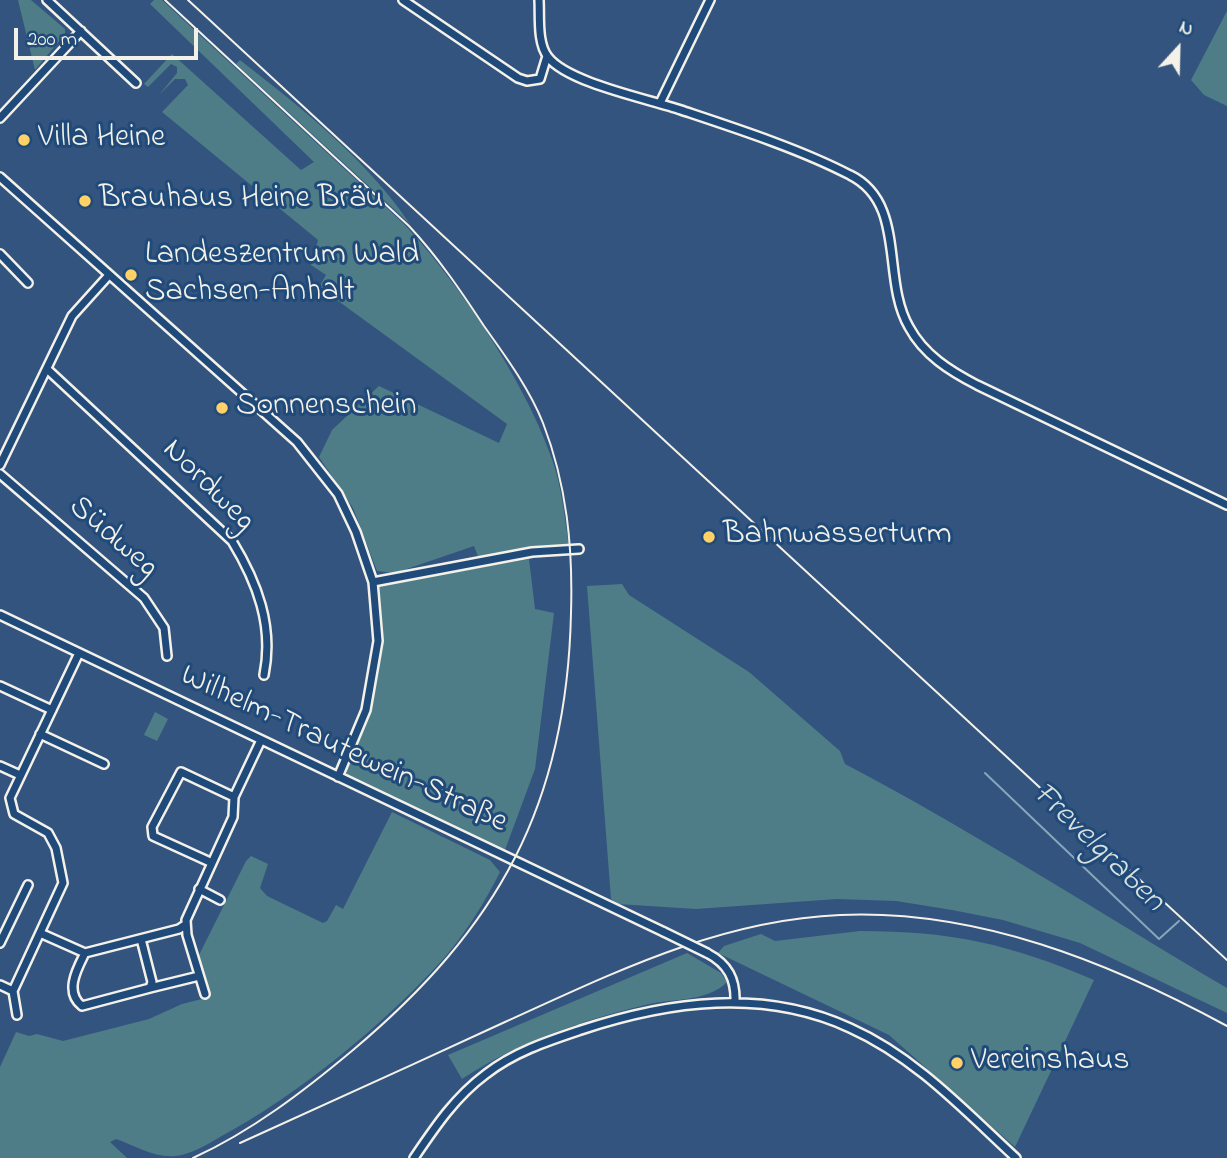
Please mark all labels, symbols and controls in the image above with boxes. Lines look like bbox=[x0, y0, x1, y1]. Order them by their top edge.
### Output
scale bar bbox=[18, 14, 201, 58]
north arrow bbox=[1143, 14, 1213, 84]
text: N bbox=[1175, 14, 1197, 44]
text: 200 m bbox=[27, 25, 77, 55]
place label: Villa Heine bbox=[38, 121, 165, 159]
marker: Villa Heine bbox=[16, 132, 32, 148]
place label: Brauhaus Heine Bräu bbox=[99, 182, 384, 220]
marker: Brauhaus Heine Bräu bbox=[77, 193, 93, 209]
place label: Landeszentrum Wald Sachsen-Anhalt bbox=[145, 238, 419, 313]
marker: Landeszentrum Wald Sachsen-Anhalt bbox=[123, 267, 139, 283]
place label: Sonnenschein bbox=[236, 389, 416, 427]
marker: Sonnenschein bbox=[214, 400, 230, 416]
street label: Nordweg bbox=[152, 432, 262, 542]
street label: Südweg bbox=[59, 490, 165, 588]
place label: Bahnwasserturm bbox=[723, 518, 952, 556]
marker: Bahnwasserturm bbox=[701, 529, 717, 545]
street label: Wilhelm-Trautewein-Straße bbox=[173, 658, 513, 844]
water label: Frevelgraben bbox=[1022, 776, 1172, 922]
place label: Vereinshaus bbox=[971, 1044, 1129, 1082]
marker: Vereinshaus bbox=[949, 1055, 965, 1071]

